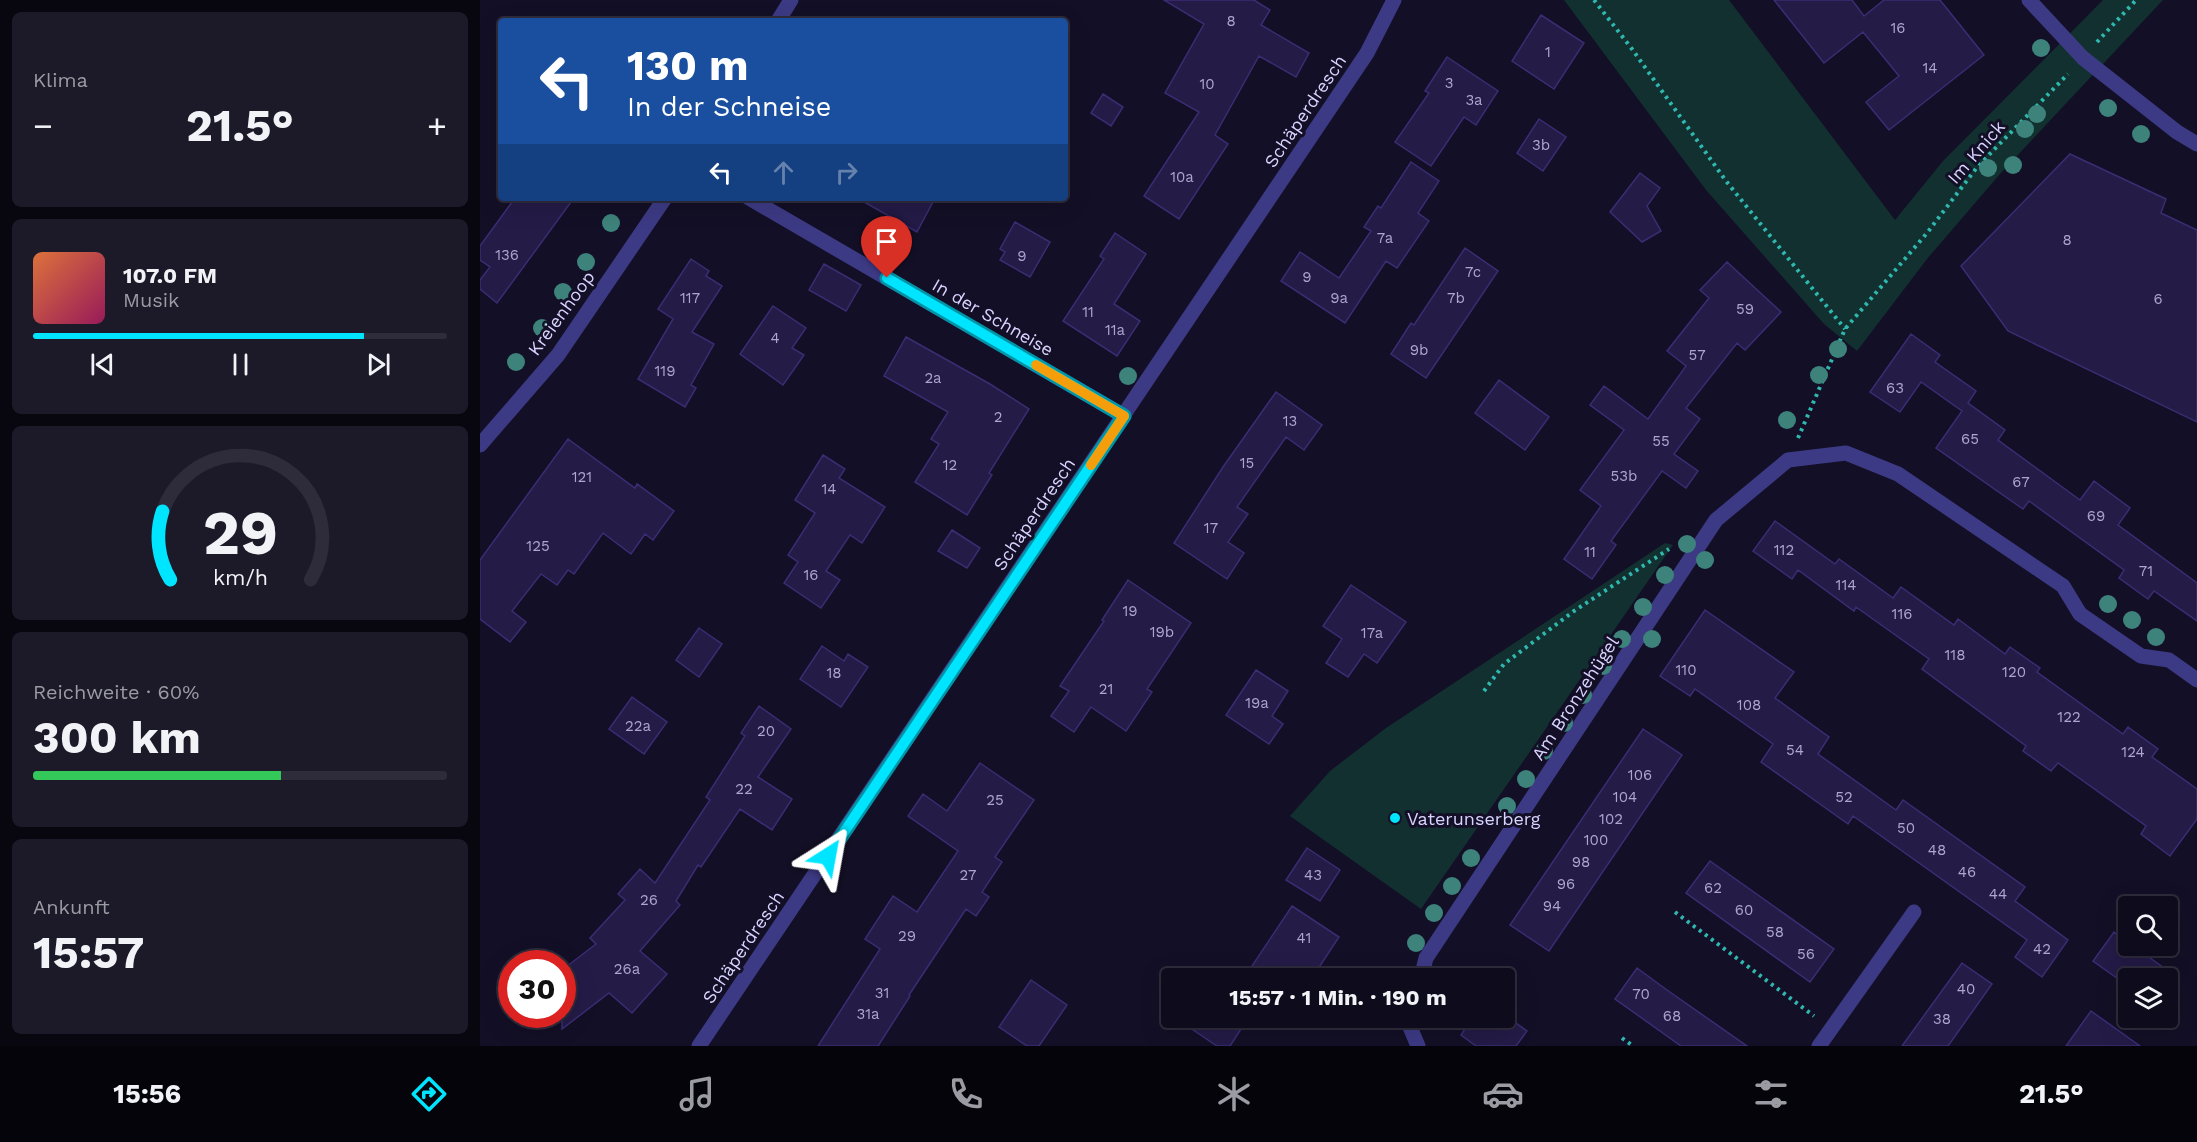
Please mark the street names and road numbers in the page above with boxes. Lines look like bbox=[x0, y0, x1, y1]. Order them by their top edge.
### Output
street label: Schäperdresch bbox=[1260, 51, 1350, 171]
street label: Im Knick bbox=[1943, 116, 2009, 188]
street label: Kreienhoop bbox=[523, 267, 599, 359]
street label: In der Schneise bbox=[929, 274, 1057, 360]
street label: Schäperdresch bbox=[989, 454, 1079, 574]
street label: Am Bronzehügel bbox=[1527, 632, 1623, 764]
street label: Schäperdresch bbox=[698, 887, 788, 1007]

